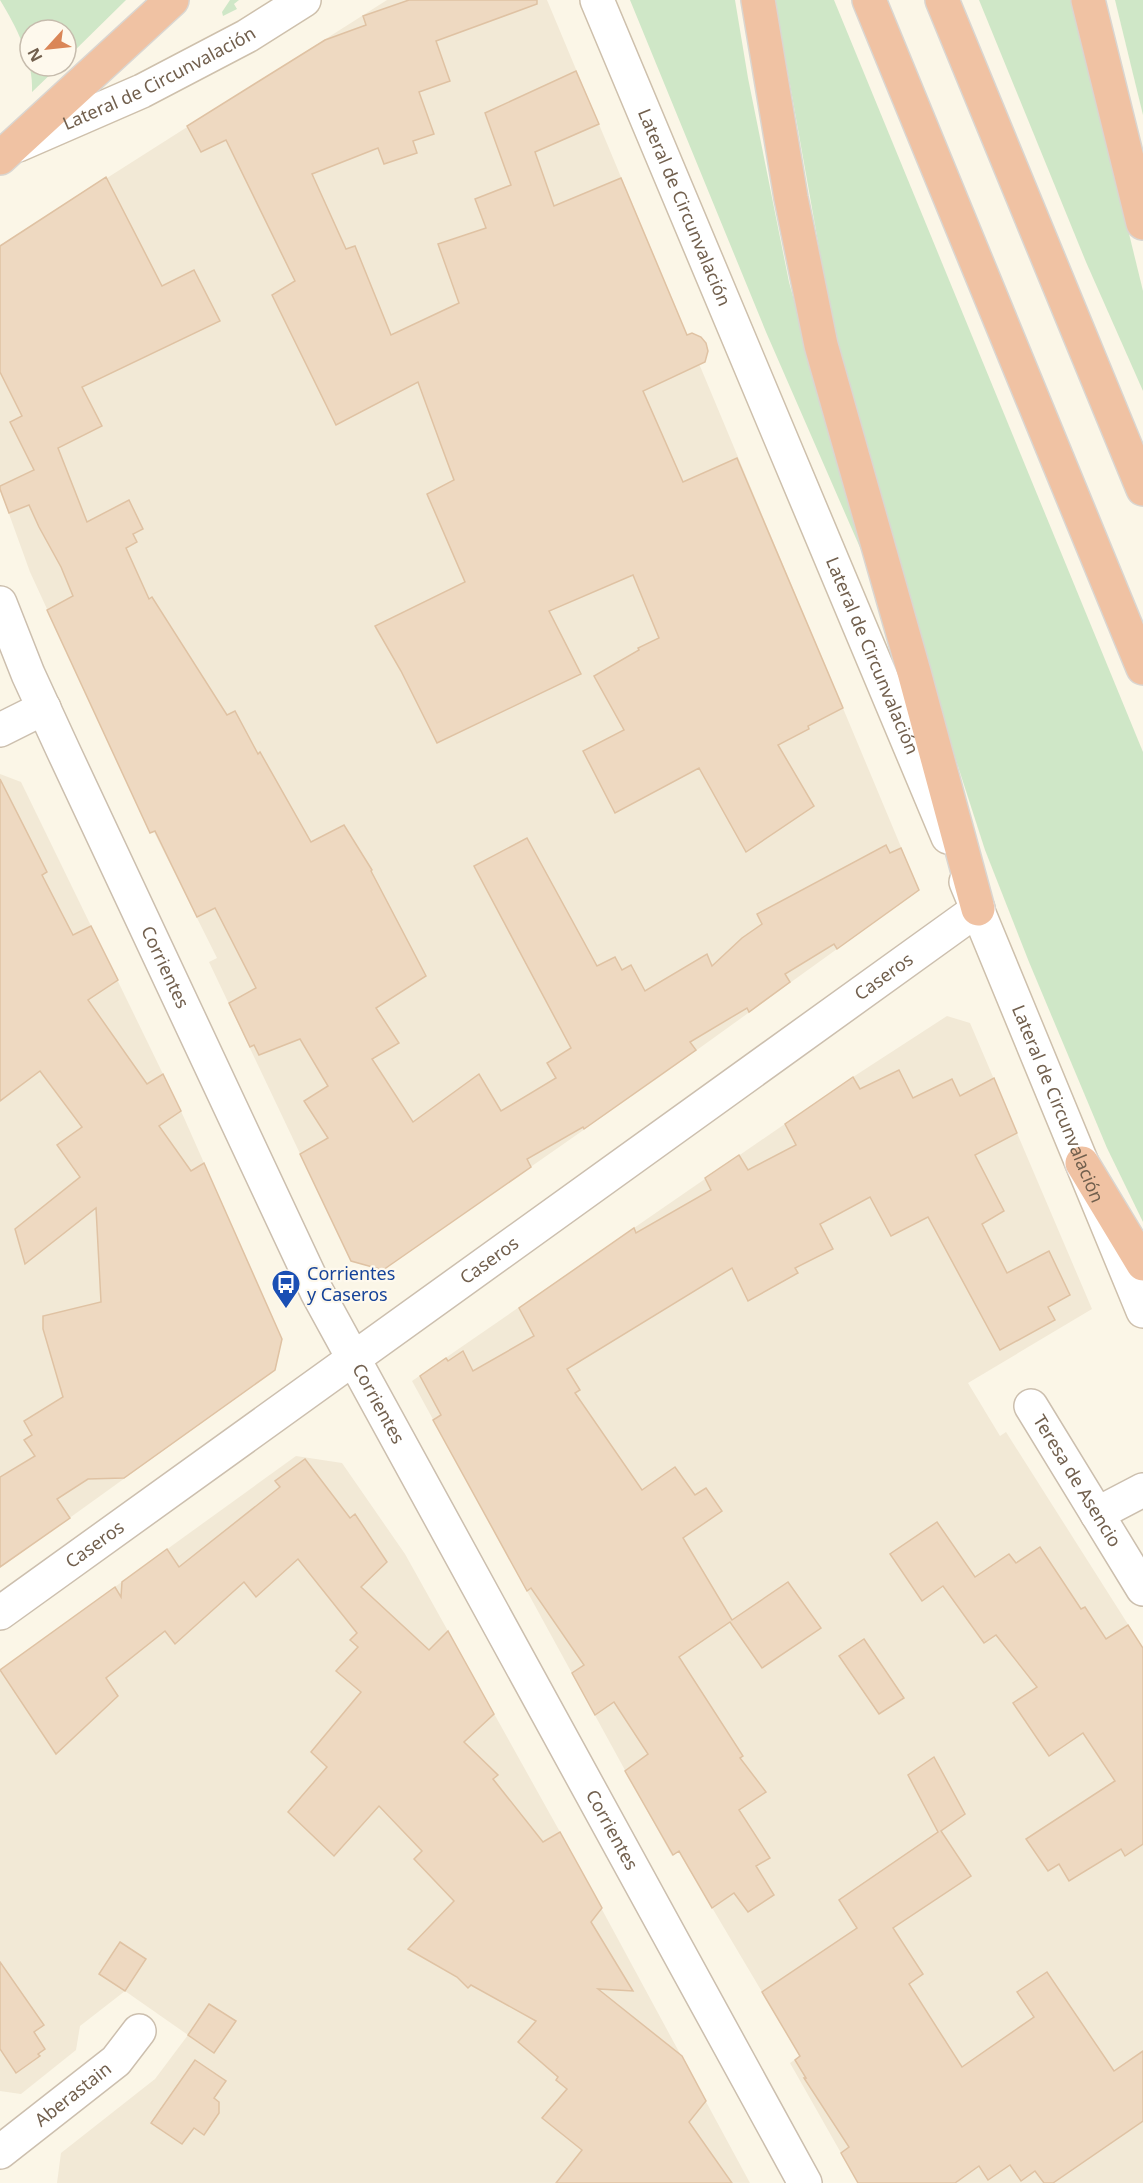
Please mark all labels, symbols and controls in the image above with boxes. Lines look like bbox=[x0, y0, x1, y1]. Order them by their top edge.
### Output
north arrow bbox=[18, 18, 78, 78]
street label: Lateral de Circunvalación bbox=[59, 21, 260, 135]
text: N bbox=[22, 44, 47, 66]
street label: Lateral de Circunvalación bbox=[633, 105, 737, 310]
street label: Lateral de Circunvalación bbox=[821, 553, 925, 758]
street label: Corrientes bbox=[136, 922, 195, 1012]
street label: Caseros bbox=[849, 947, 917, 1005]
street label: Lateral de Circunvalación bbox=[1007, 1001, 1110, 1206]
street label: Caseros bbox=[455, 1231, 523, 1289]
place label: Corrientes y Caseros bbox=[307, 1261, 395, 1306]
bus stop icon: Corrientes y Caseros bbox=[270, 1268, 302, 1310]
street label: Corrientes bbox=[347, 1359, 411, 1448]
street label: Teresa de Asencio bbox=[1028, 1410, 1127, 1551]
street label: Caseros bbox=[60, 1515, 129, 1573]
street label: Corrientes bbox=[581, 1785, 644, 1874]
street label: Aberastain bbox=[29, 2056, 116, 2131]

